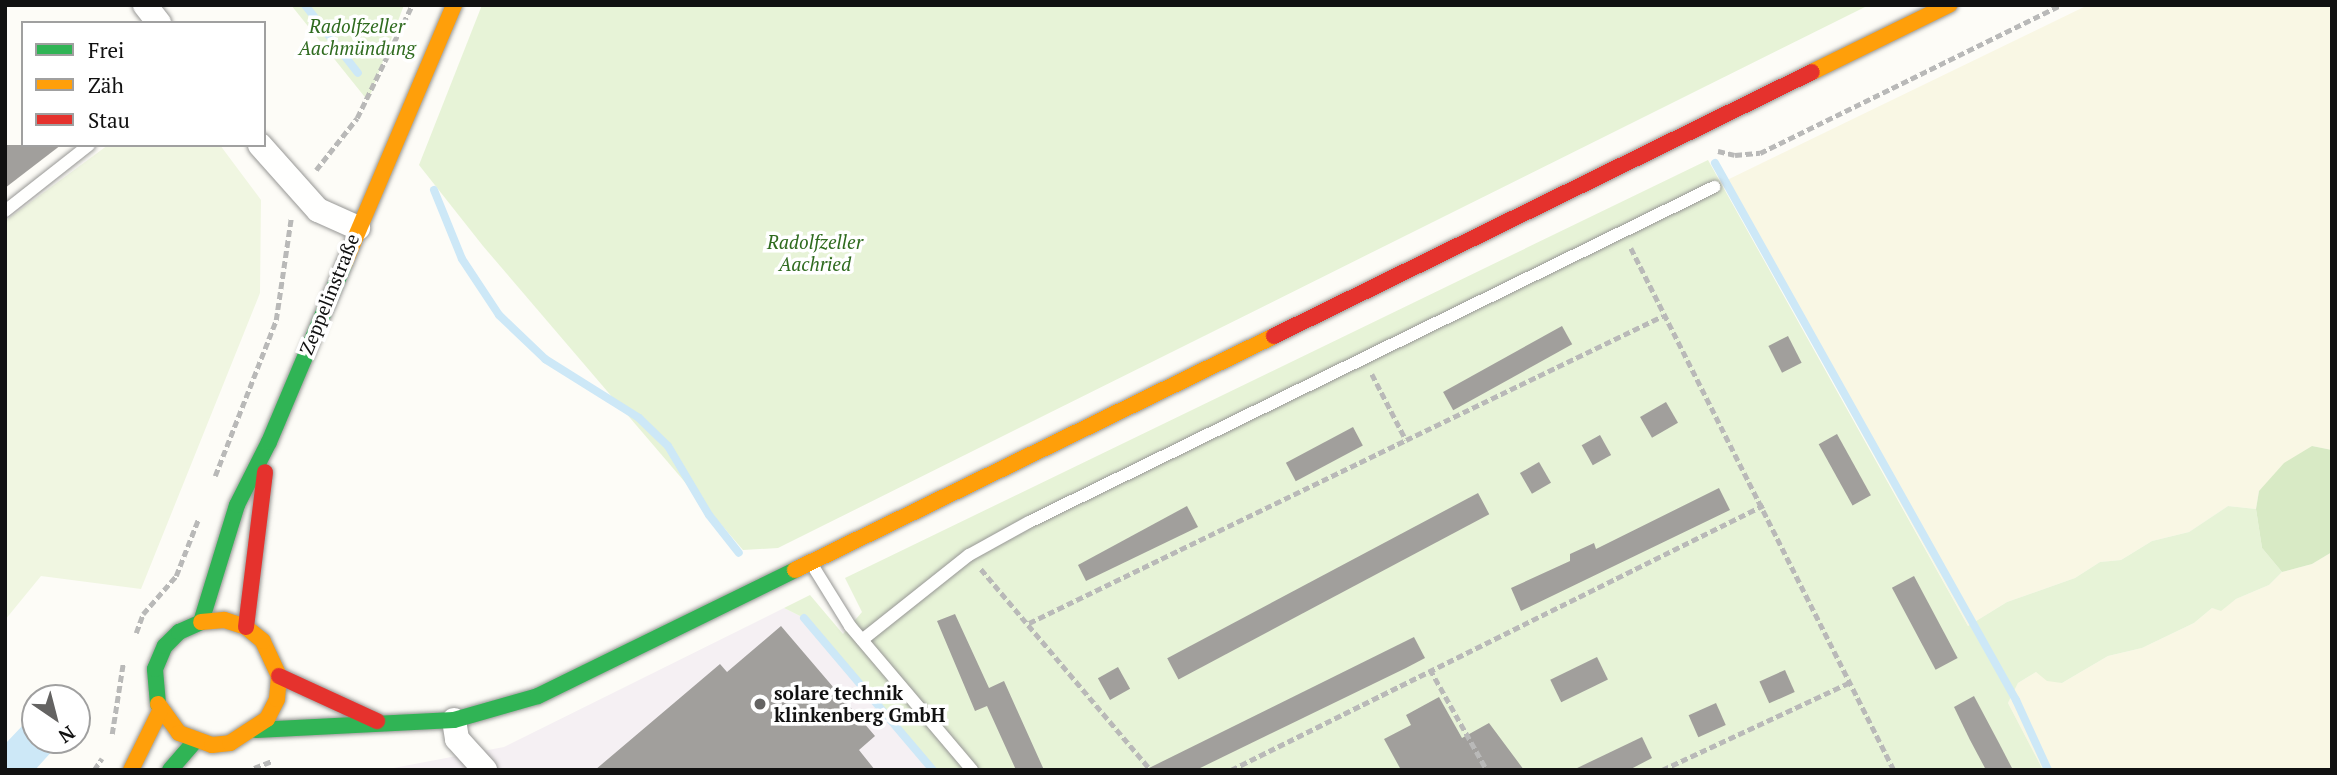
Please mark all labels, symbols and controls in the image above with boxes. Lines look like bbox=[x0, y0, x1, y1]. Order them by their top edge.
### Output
park label: Radolfzeller Aachmündung bbox=[298, 15, 416, 59]
legend bbox=[21, 21, 266, 147]
text: Frei bbox=[88, 36, 124, 64]
text: Zäh bbox=[88, 71, 124, 99]
text: Stau bbox=[88, 106, 130, 134]
street label: Zeppelinstraße bbox=[294, 230, 364, 358]
park label: Radolfzeller Aachried bbox=[767, 231, 863, 275]
place label: solare technik klinkenberg GmbH bbox=[774, 682, 945, 726]
north arrow bbox=[21, 684, 91, 754]
marker: solare technik klinkenberg GmbH bbox=[752, 696, 768, 712]
text: N bbox=[54, 721, 80, 749]

